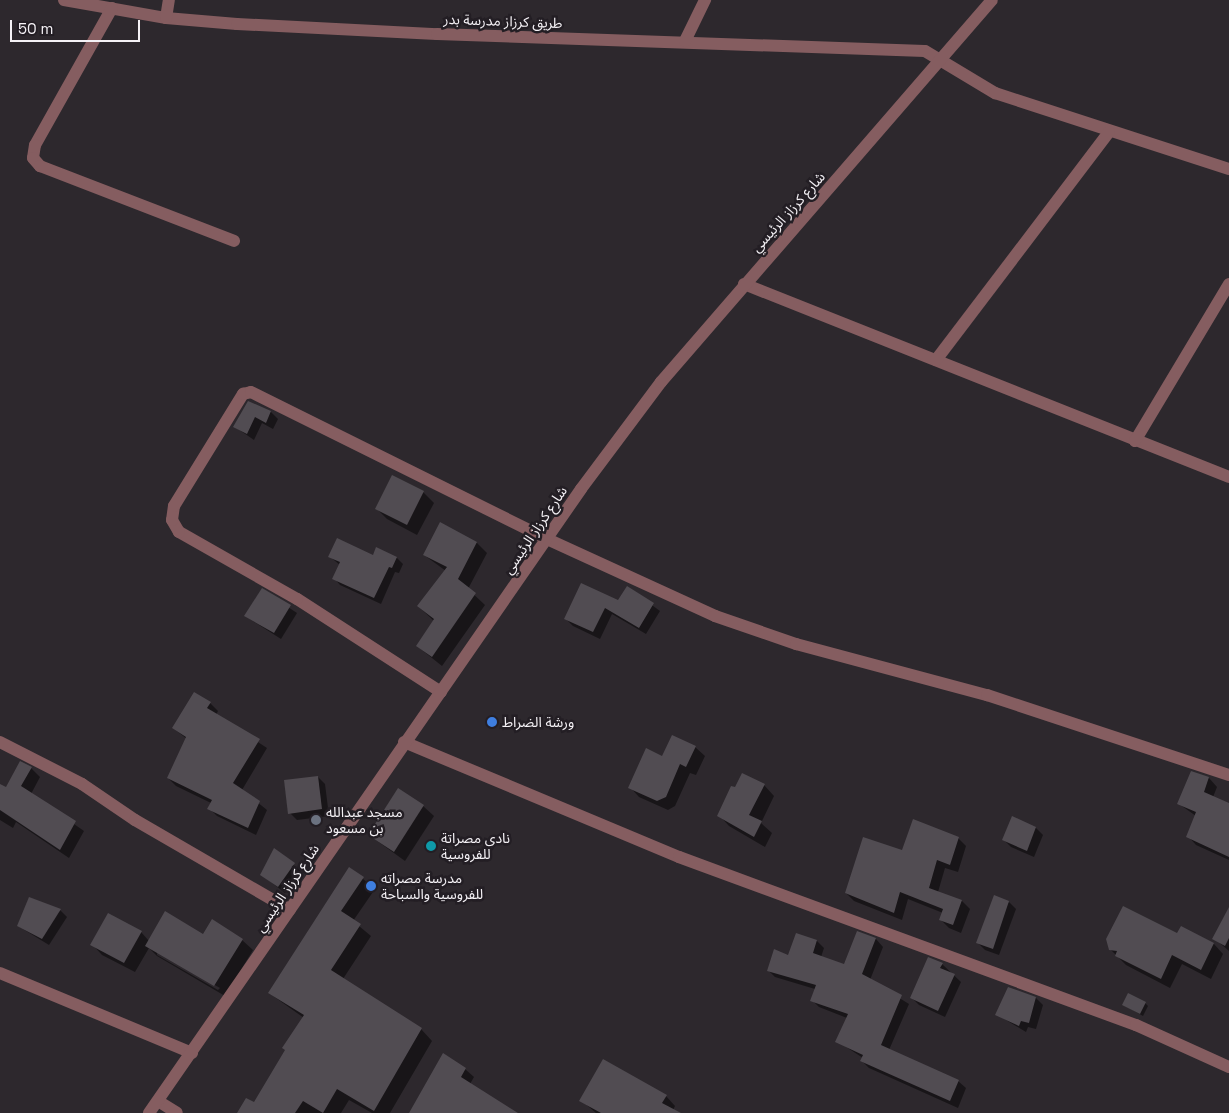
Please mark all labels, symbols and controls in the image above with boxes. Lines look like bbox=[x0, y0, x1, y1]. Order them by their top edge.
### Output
scale bar bbox=[12, 10, 142, 42]
street label: طريق كرزاز مدرسة بدر bbox=[443, 11, 563, 31]
text: 50 m bbox=[18, 19, 53, 38]
street label: شارع كرزاز الرئيسي bbox=[748, 168, 828, 256]
street label: شارع كرزاز الرئيسي bbox=[499, 483, 571, 577]
place label: ورشة الضراط bbox=[502, 714, 574, 730]
marker: ورشة الضراط bbox=[486, 716, 498, 728]
place label: مسجد عبدالله بن مسعود bbox=[326, 804, 402, 836]
marker: مسجد عبدالله بن مسعود bbox=[310, 814, 322, 826]
place label: نادي مصراتة للفروسية bbox=[441, 830, 510, 862]
marker: نادي مصراتة للفروسية bbox=[425, 840, 437, 852]
street label: شارع كرزاز الرئيسي bbox=[251, 841, 323, 935]
place label: مدرسة مصراته للفروسية والسباحة bbox=[381, 870, 483, 902]
marker: مدرسة مصراته للفروسية والسباحة bbox=[365, 880, 377, 892]

